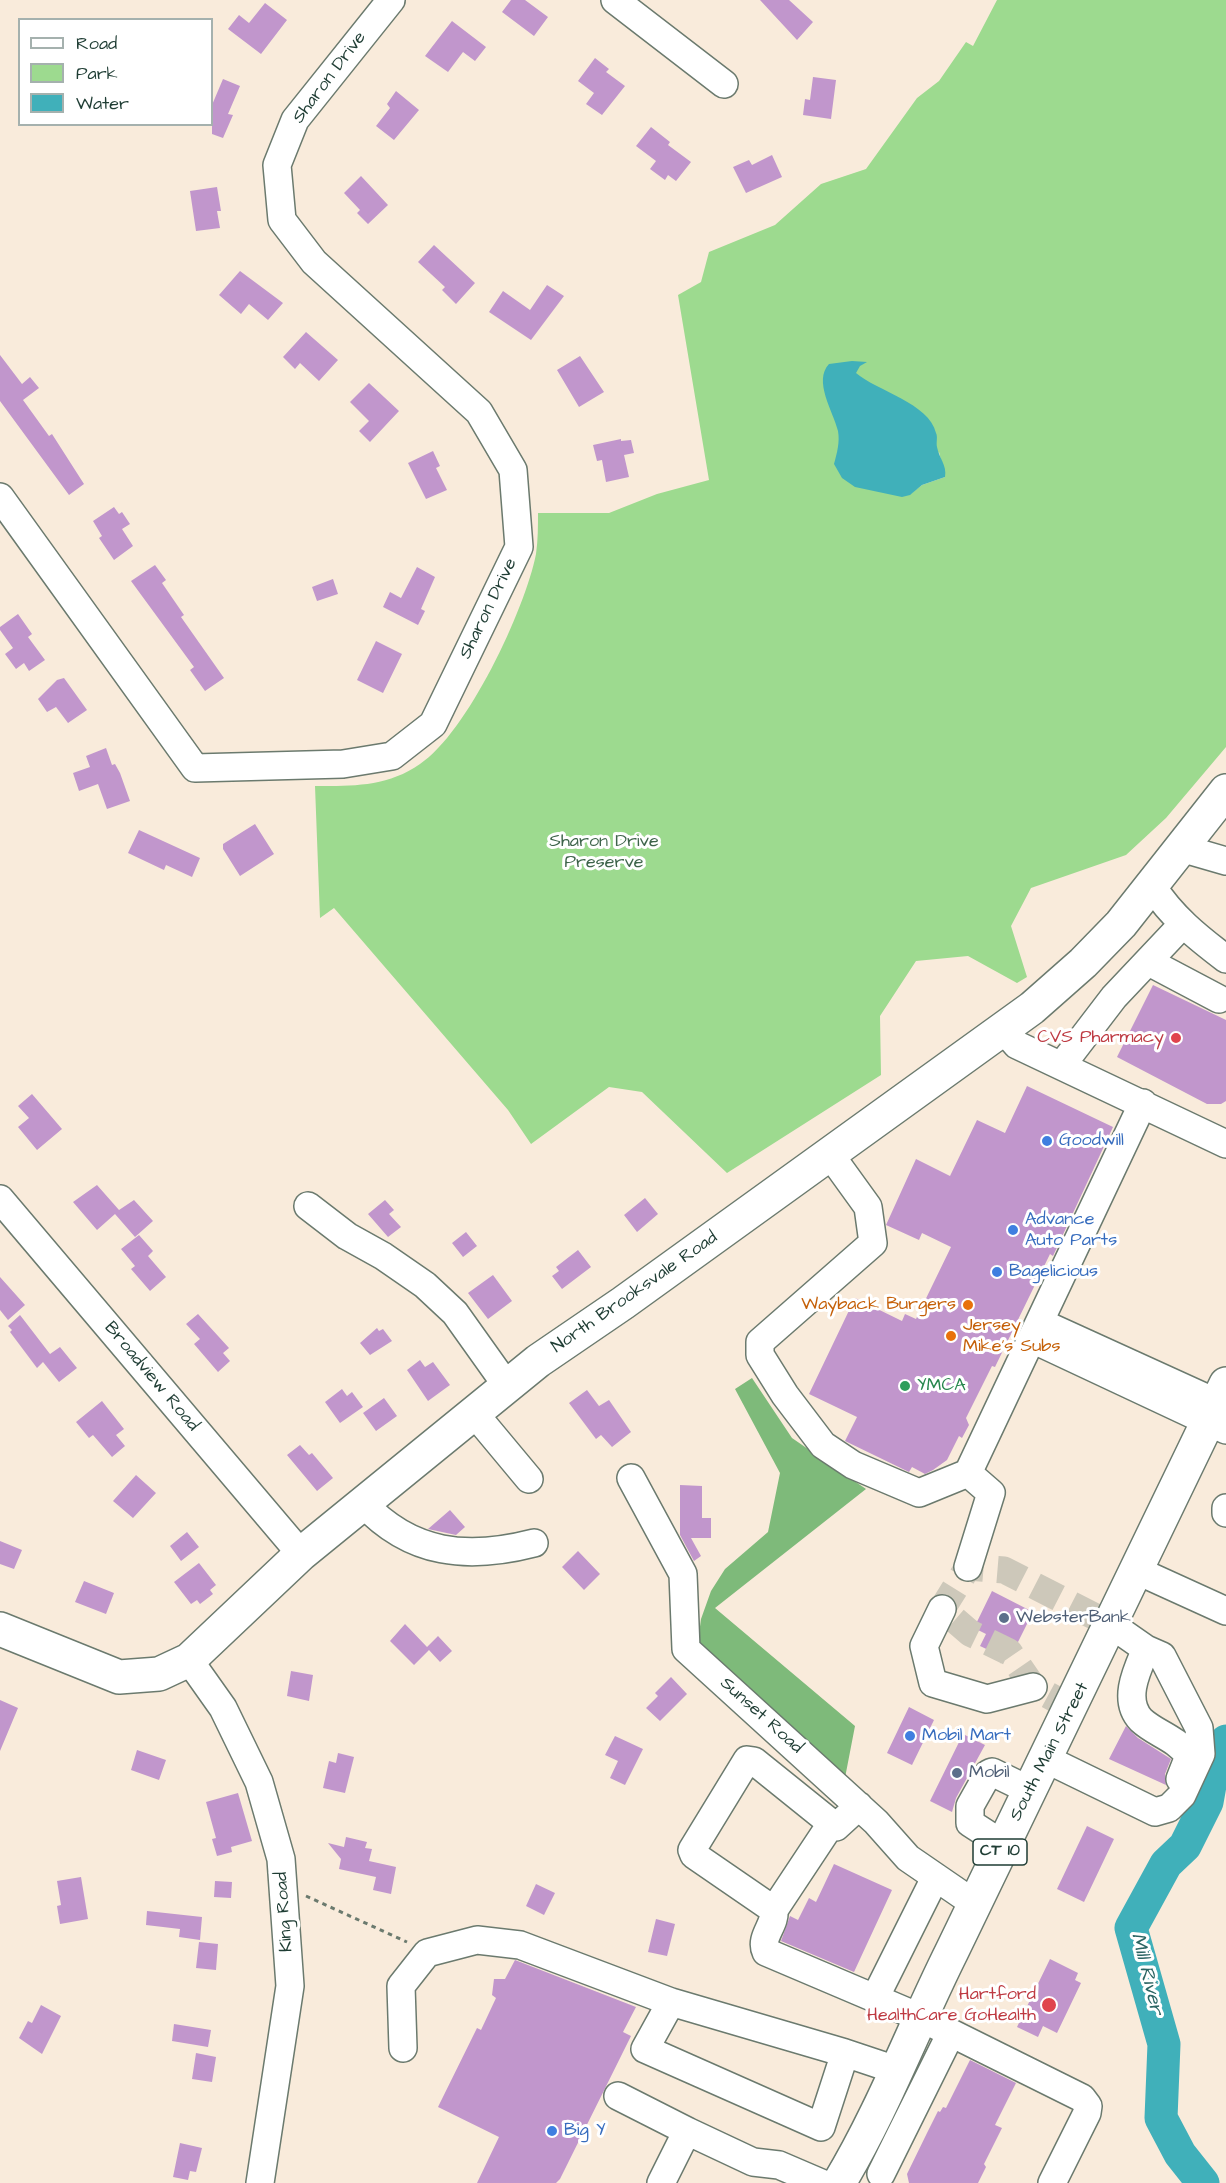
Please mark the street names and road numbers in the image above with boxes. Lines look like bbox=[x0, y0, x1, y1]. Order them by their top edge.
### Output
street label: Sharon Drive bbox=[288, 28, 372, 128]
street label: Sharon Drive bbox=[455, 555, 523, 663]
street label: North Brooksvale Road bbox=[548, 1228, 722, 1358]
street label: Broadview Road bbox=[99, 1318, 203, 1436]
street label: Sunset Road bbox=[715, 1673, 807, 1759]
street label: South Main Street bbox=[1006, 1679, 1094, 1825]
road number: CT 10 bbox=[973, 1839, 1027, 1865]
street label: King Road bbox=[271, 1871, 299, 1953]

